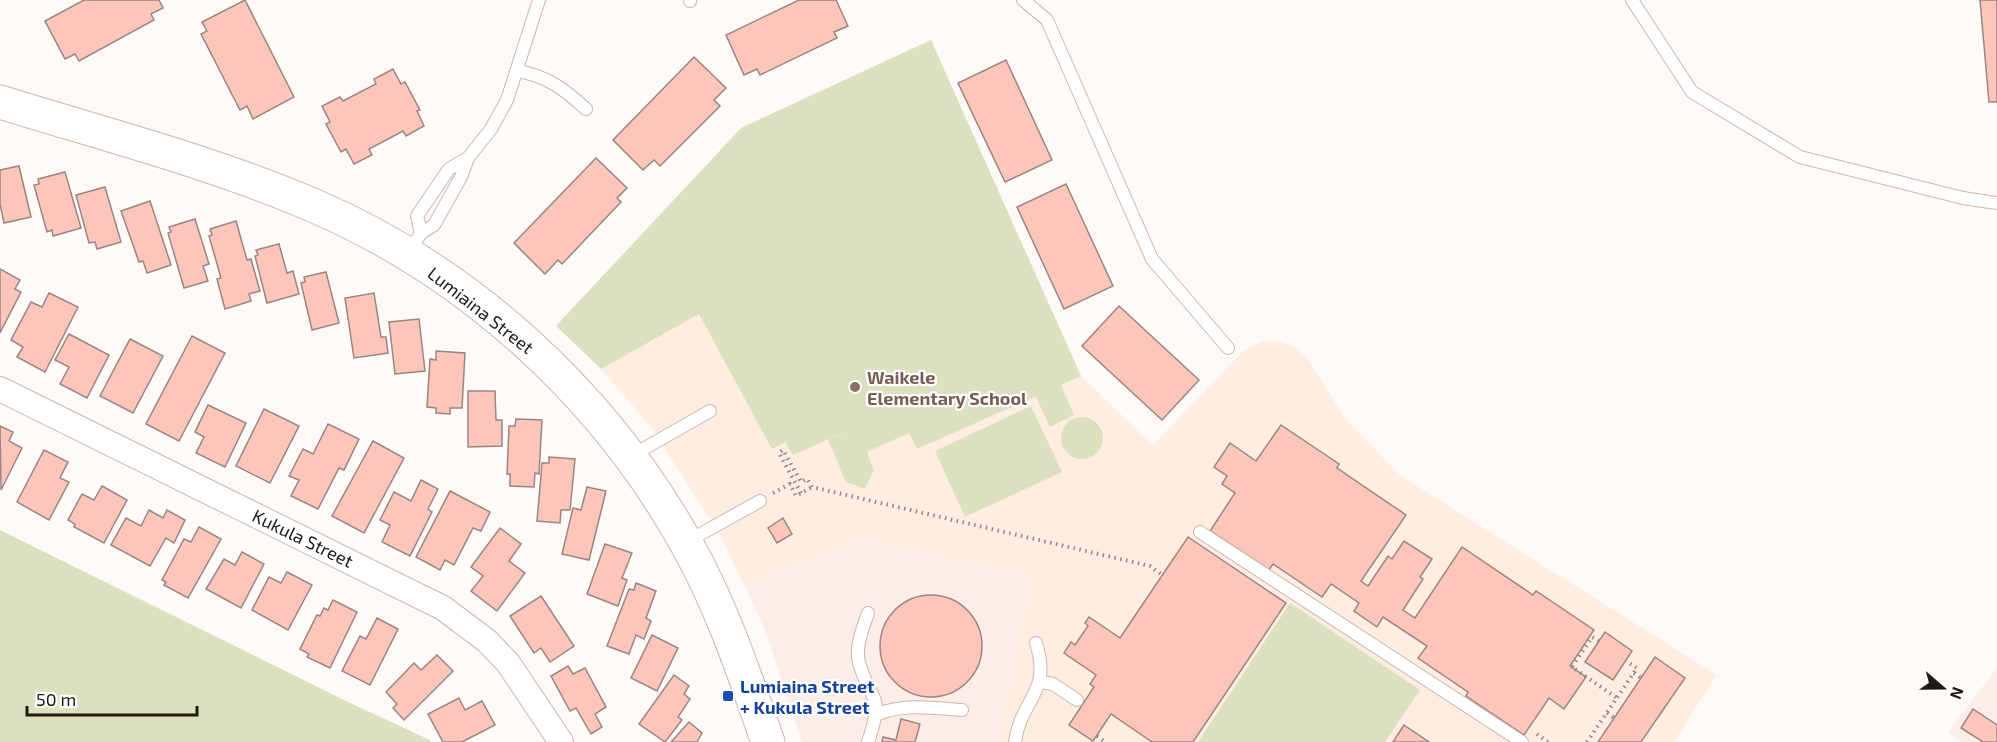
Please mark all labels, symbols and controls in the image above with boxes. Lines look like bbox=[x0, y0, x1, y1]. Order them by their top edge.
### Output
street label: Lumiaina Street bbox=[424, 262, 538, 358]
place label: Waikele Elementary School bbox=[867, 366, 1027, 409]
marker: Waikele Elementary School bbox=[848, 380, 862, 394]
street label: Kukula Street bbox=[249, 504, 357, 572]
north arrow bbox=[1913, 658, 1973, 718]
place label: Lumiaina Street + Kukula Street bbox=[740, 675, 875, 718]
scale bar bbox=[27, 679, 196, 717]
text: N bbox=[1947, 685, 1968, 702]
text: 50 m bbox=[36, 688, 76, 710]
marker: Lumiaina Street + Kukula Street bbox=[721, 689, 735, 703]

